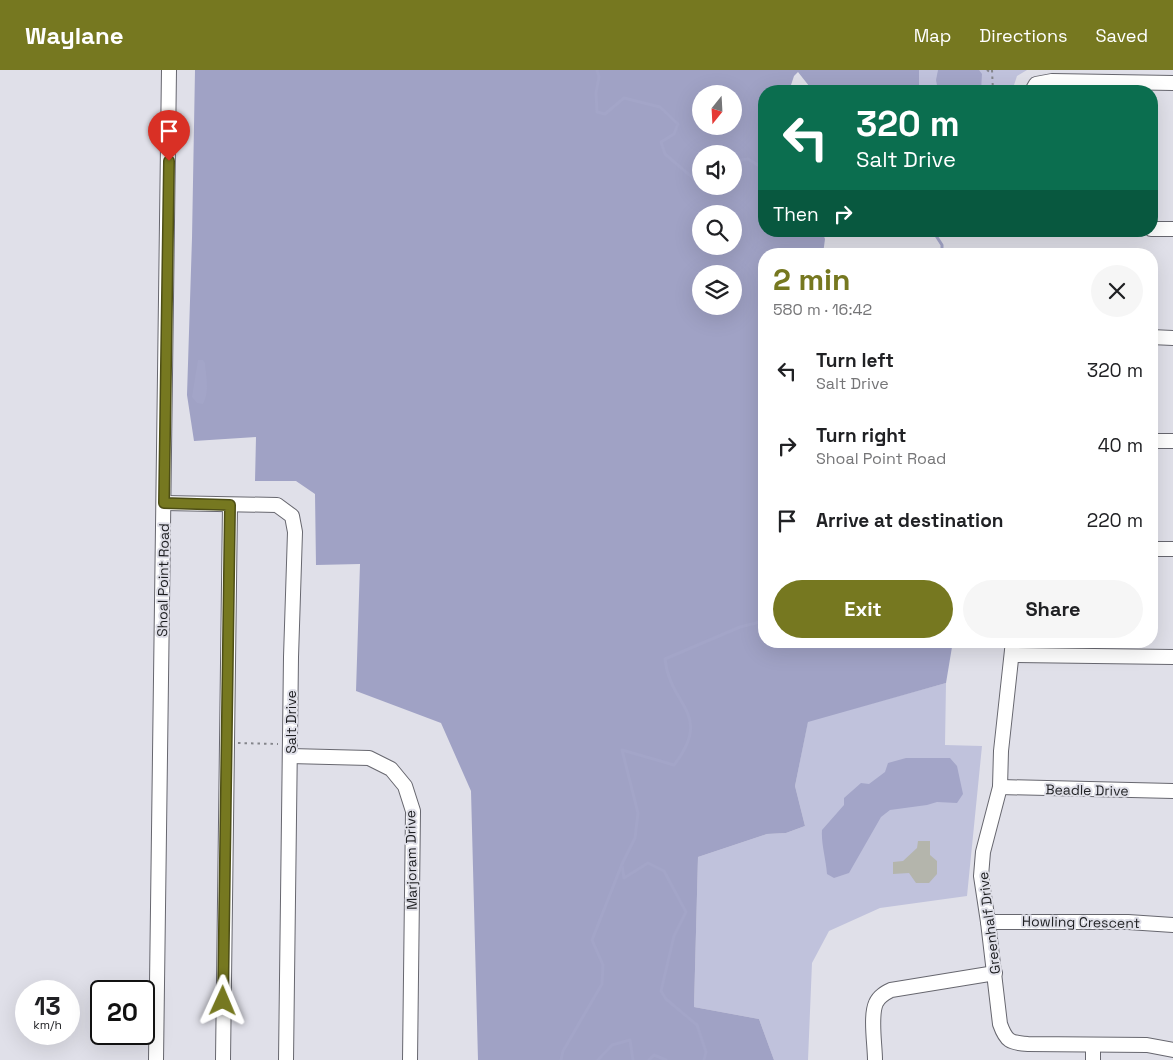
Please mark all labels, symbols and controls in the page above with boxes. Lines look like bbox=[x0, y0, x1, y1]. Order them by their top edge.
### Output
text: Waylane bbox=[25, 20, 124, 51]
text: Map bbox=[914, 24, 951, 47]
text: Directions bbox=[979, 24, 1068, 47]
text: Saved bbox=[1096, 24, 1148, 47]
north arrow bbox=[692, 85, 742, 135]
map controls bbox=[692, 85, 742, 315]
text: 320 m bbox=[856, 102, 960, 146]
icon: left bbox=[773, 105, 838, 170]
pin bbox=[148, 110, 190, 161]
icon: arrive bbox=[155, 117, 183, 145]
button: sound bbox=[692, 145, 742, 195]
text: Salt Drive bbox=[856, 145, 956, 173]
icon: right bbox=[829, 200, 857, 228]
text: Then bbox=[773, 202, 819, 227]
button: search bbox=[692, 205, 742, 255]
text: 2 min bbox=[773, 260, 851, 299]
button: layers bbox=[692, 265, 742, 315]
button: close bbox=[1091, 265, 1143, 317]
text: 580 m · 16:42 bbox=[773, 299, 872, 320]
text: Turn left bbox=[816, 348, 894, 373]
icon: left bbox=[773, 357, 801, 385]
text: 320 m bbox=[1087, 358, 1143, 383]
text: Salt Drive bbox=[816, 373, 889, 394]
text: Turn right bbox=[816, 423, 906, 448]
icon: right bbox=[773, 432, 801, 460]
text: 40 m bbox=[1098, 433, 1143, 458]
text: Shoal Point Road bbox=[816, 448, 946, 469]
icon: arrive bbox=[773, 507, 801, 535]
text: Arrive at destination bbox=[816, 508, 1004, 533]
text: 220 m bbox=[1087, 508, 1143, 533]
street label: Shoal Point Road bbox=[153, 523, 173, 637]
button: Exit bbox=[773, 580, 953, 638]
button: Share bbox=[963, 580, 1143, 638]
street label: Salt Drive bbox=[282, 690, 300, 754]
street label: Beadle Drive bbox=[1045, 780, 1129, 800]
street label: Marjoram Drive bbox=[401, 810, 421, 910]
street label: Greenhalf Drive bbox=[974, 871, 1004, 975]
street label: Howling Crescent bbox=[1022, 912, 1140, 932]
position arrow bbox=[196, 974, 248, 1026]
speed limit sign: 20 bbox=[90, 980, 155, 1045]
text: 13 bbox=[34, 990, 61, 1022]
text: km/h bbox=[33, 1017, 62, 1033]

